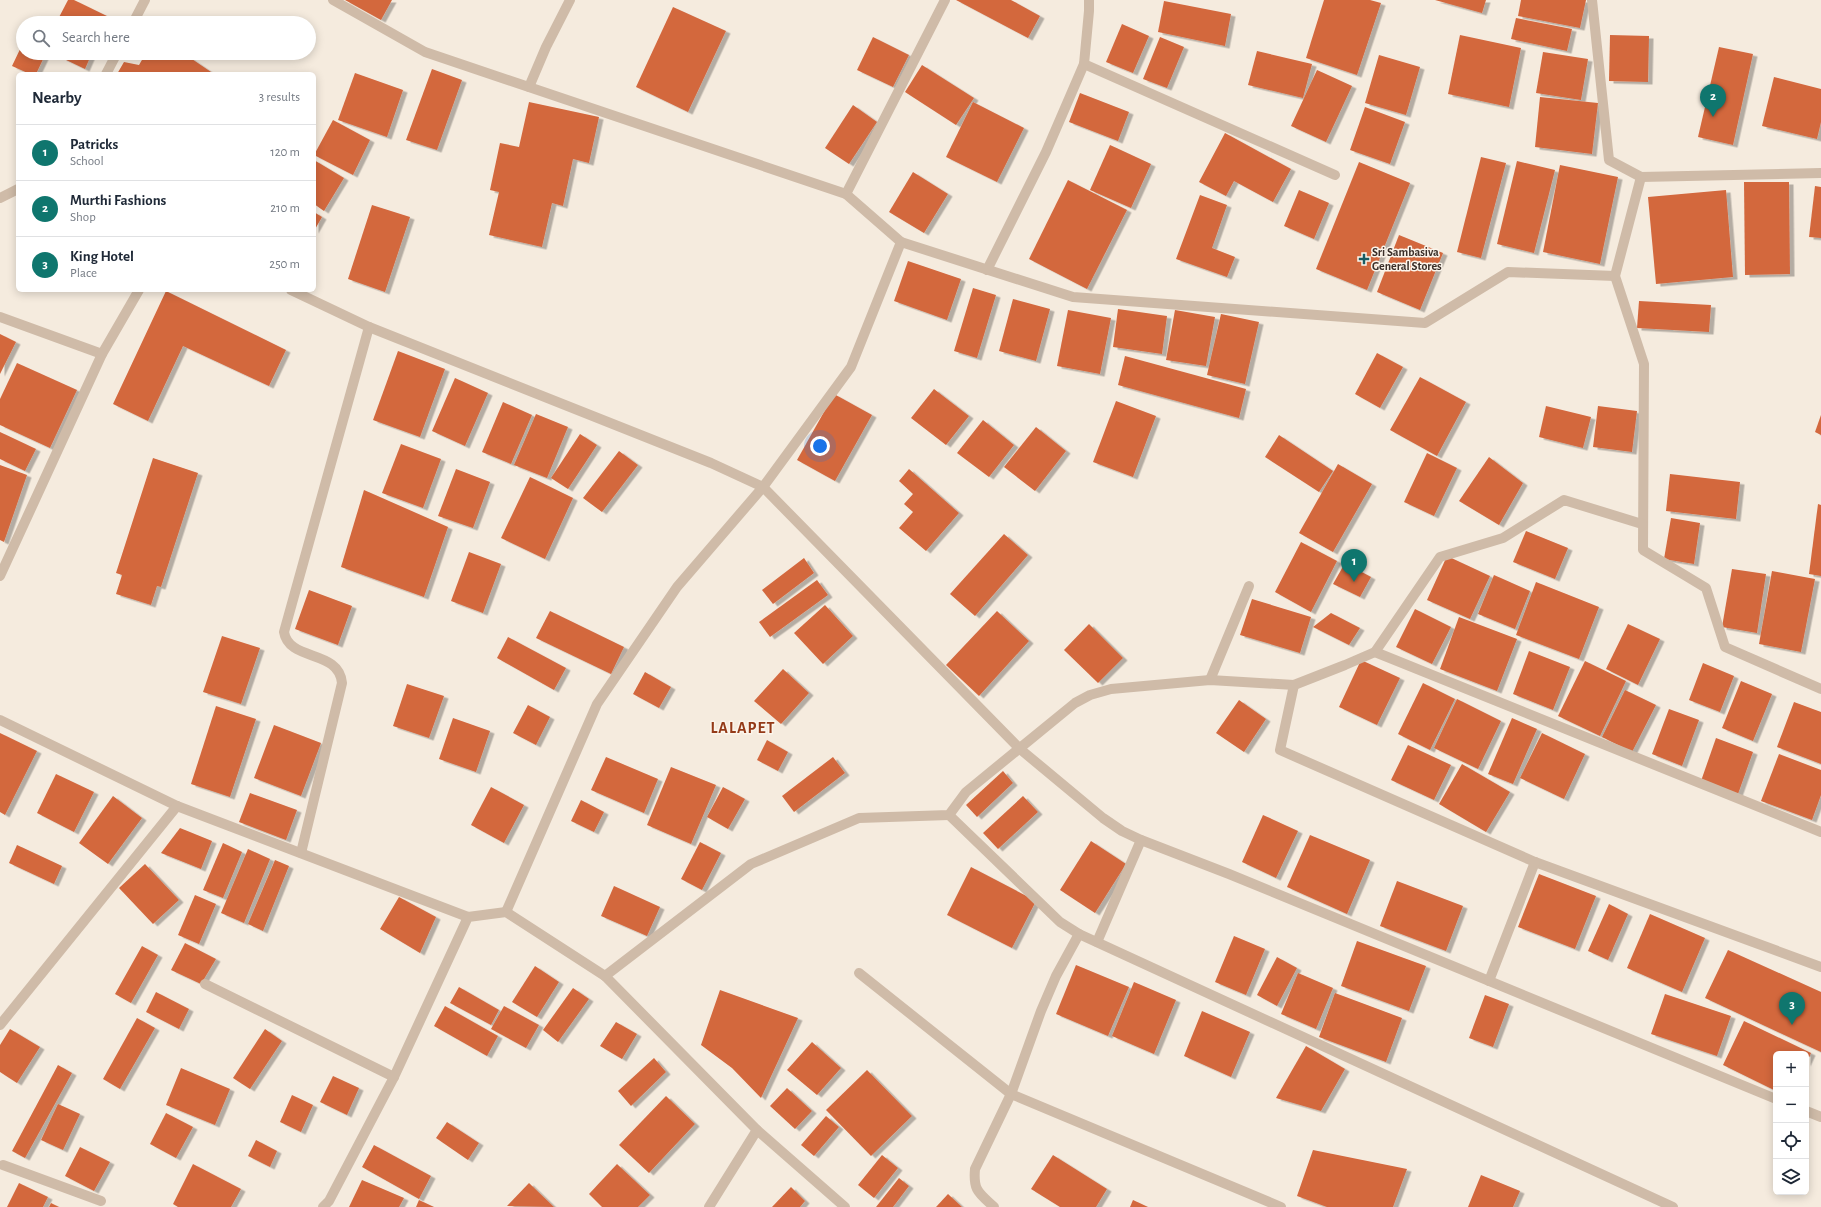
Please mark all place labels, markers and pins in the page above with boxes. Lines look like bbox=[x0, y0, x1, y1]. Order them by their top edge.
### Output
pin: 2 bbox=[1700, 84, 1726, 117]
place label: Sri Sambasiva General Stores bbox=[1372, 246, 1442, 272]
marker: Sri Sambasiva General Stores bbox=[1359, 254, 1369, 264]
pin: 1 bbox=[1341, 549, 1367, 582]
pin: 3 bbox=[1779, 992, 1805, 1025]

